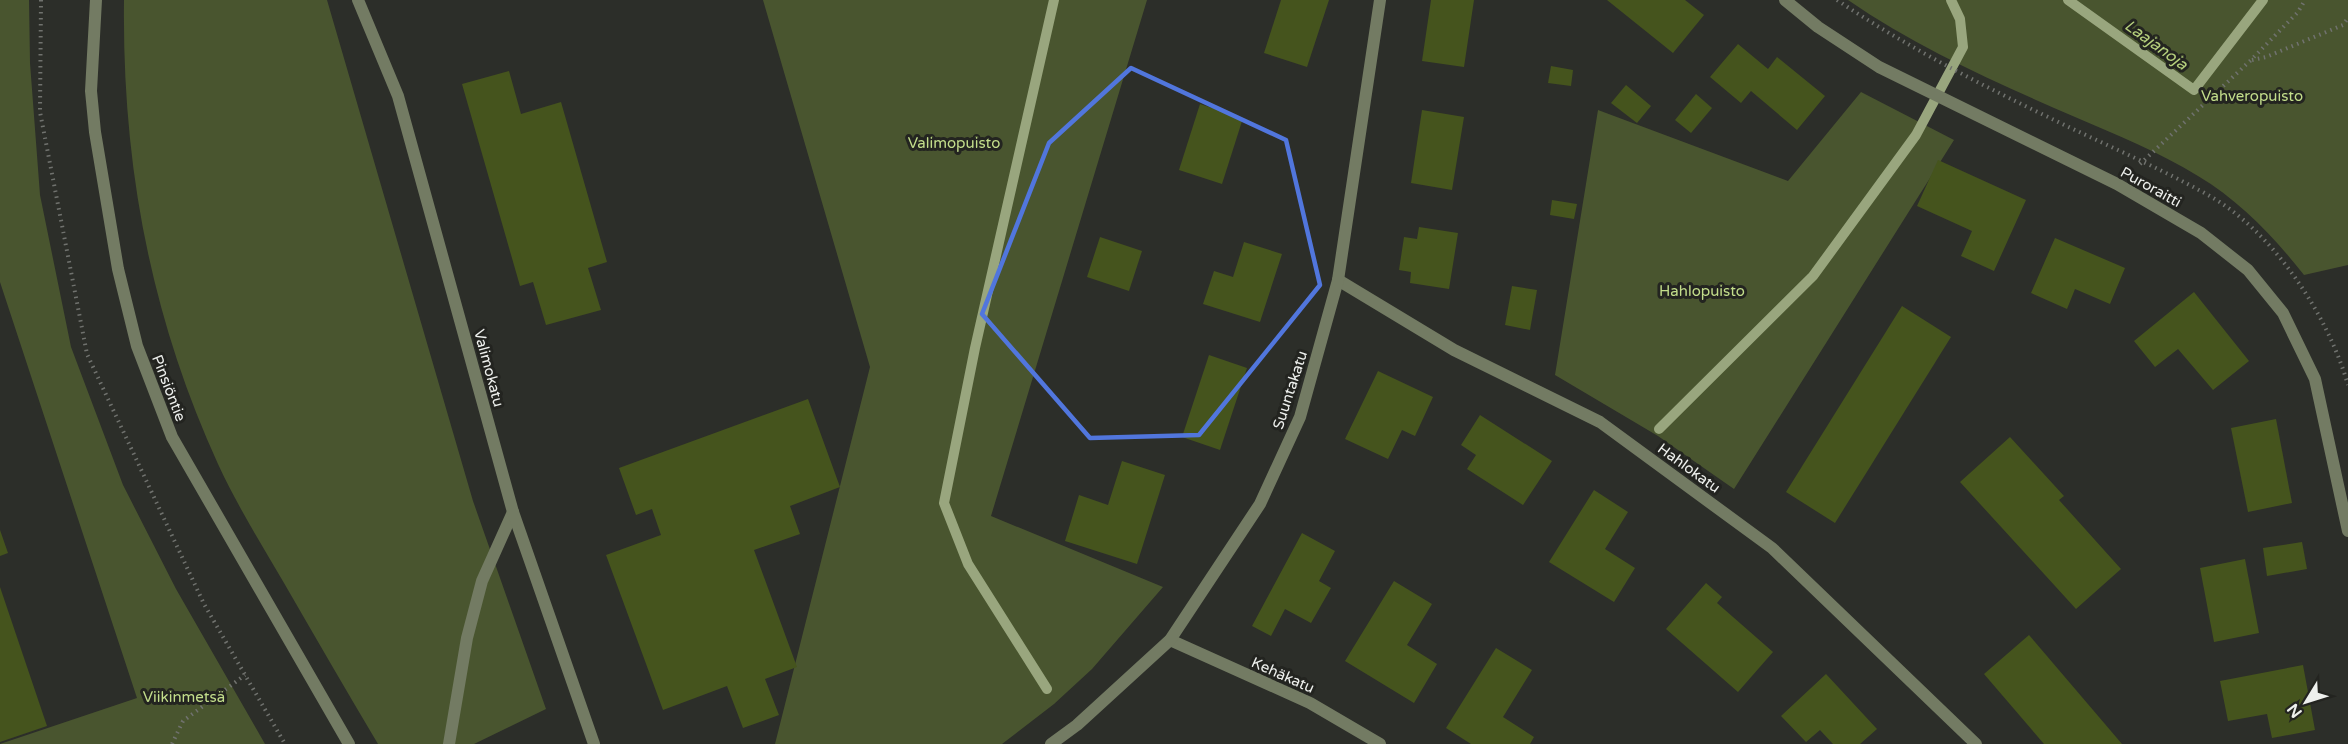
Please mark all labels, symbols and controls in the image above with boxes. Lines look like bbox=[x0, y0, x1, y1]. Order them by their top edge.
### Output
water label: Laajanoja bbox=[2121, 16, 2192, 75]
park label: Vahveropuisto bbox=[2201, 87, 2303, 105]
park label: Valimopuisto bbox=[908, 134, 1000, 152]
street label: Puroraitti bbox=[2117, 163, 2185, 211]
park label: Hahlopuisto bbox=[1659, 282, 1745, 300]
street label: Valimokatu bbox=[470, 327, 508, 409]
street label: Suuntakatu bbox=[1269, 348, 1311, 432]
street label: Pinsiöntie bbox=[148, 352, 190, 424]
street label: Hahlokatu bbox=[1654, 439, 1724, 497]
street label: Kehäkatu bbox=[1249, 653, 1317, 697]
north arrow bbox=[2276, 672, 2336, 732]
park label: Viikinmetsä bbox=[143, 688, 225, 706]
text: N bbox=[2283, 699, 2307, 722]

